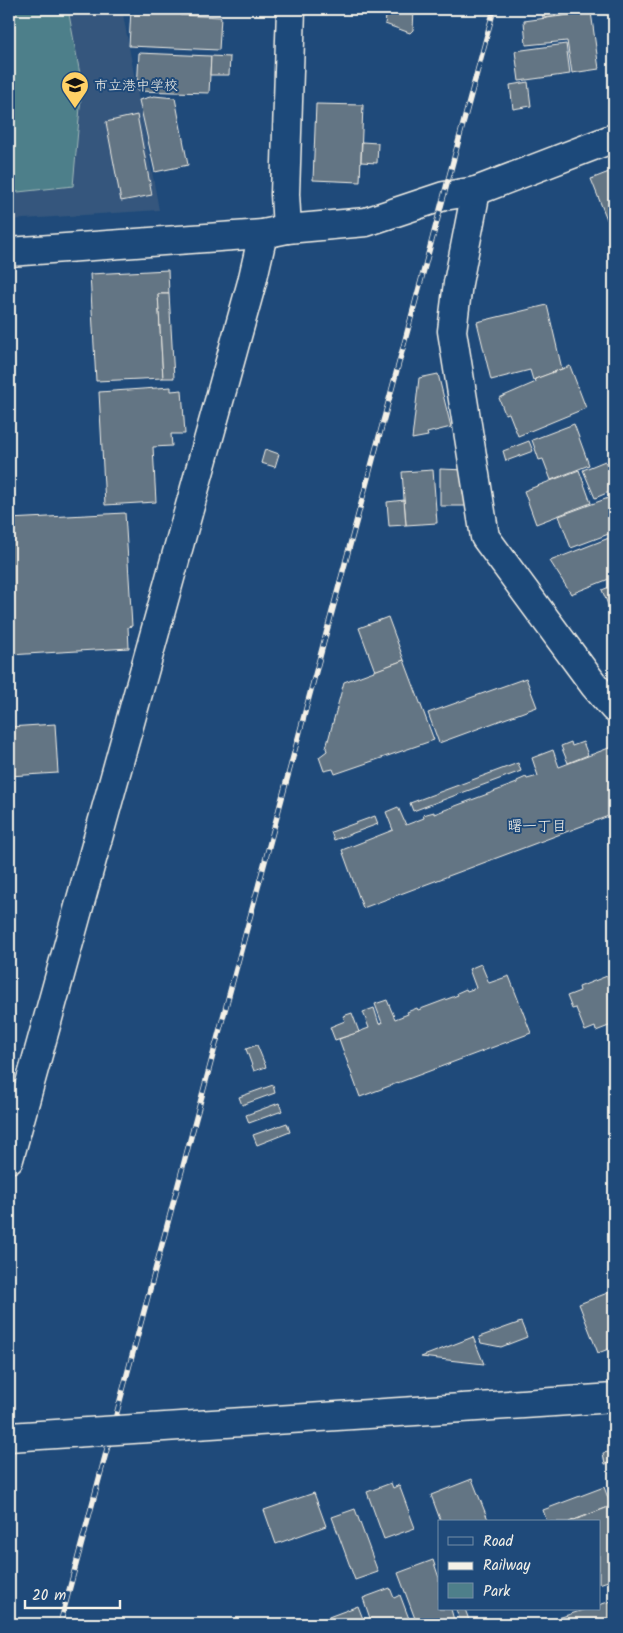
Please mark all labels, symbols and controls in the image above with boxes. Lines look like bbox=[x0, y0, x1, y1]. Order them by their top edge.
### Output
school or university icon: 市立港中学校 bbox=[60, 70, 90, 109]
place label: 市立港中学校 bbox=[94, 75, 178, 97]
district label: 曙一丁目 bbox=[507, 815, 567, 839]
legend bbox=[438, 1520, 600, 1610]
text: Road bbox=[483, 1530, 514, 1554]
text: Railway bbox=[483, 1554, 531, 1578]
scale bar bbox=[25, 1578, 120, 1610]
text: Park bbox=[483, 1580, 511, 1604]
text: 20 m bbox=[32, 1584, 66, 1608]

